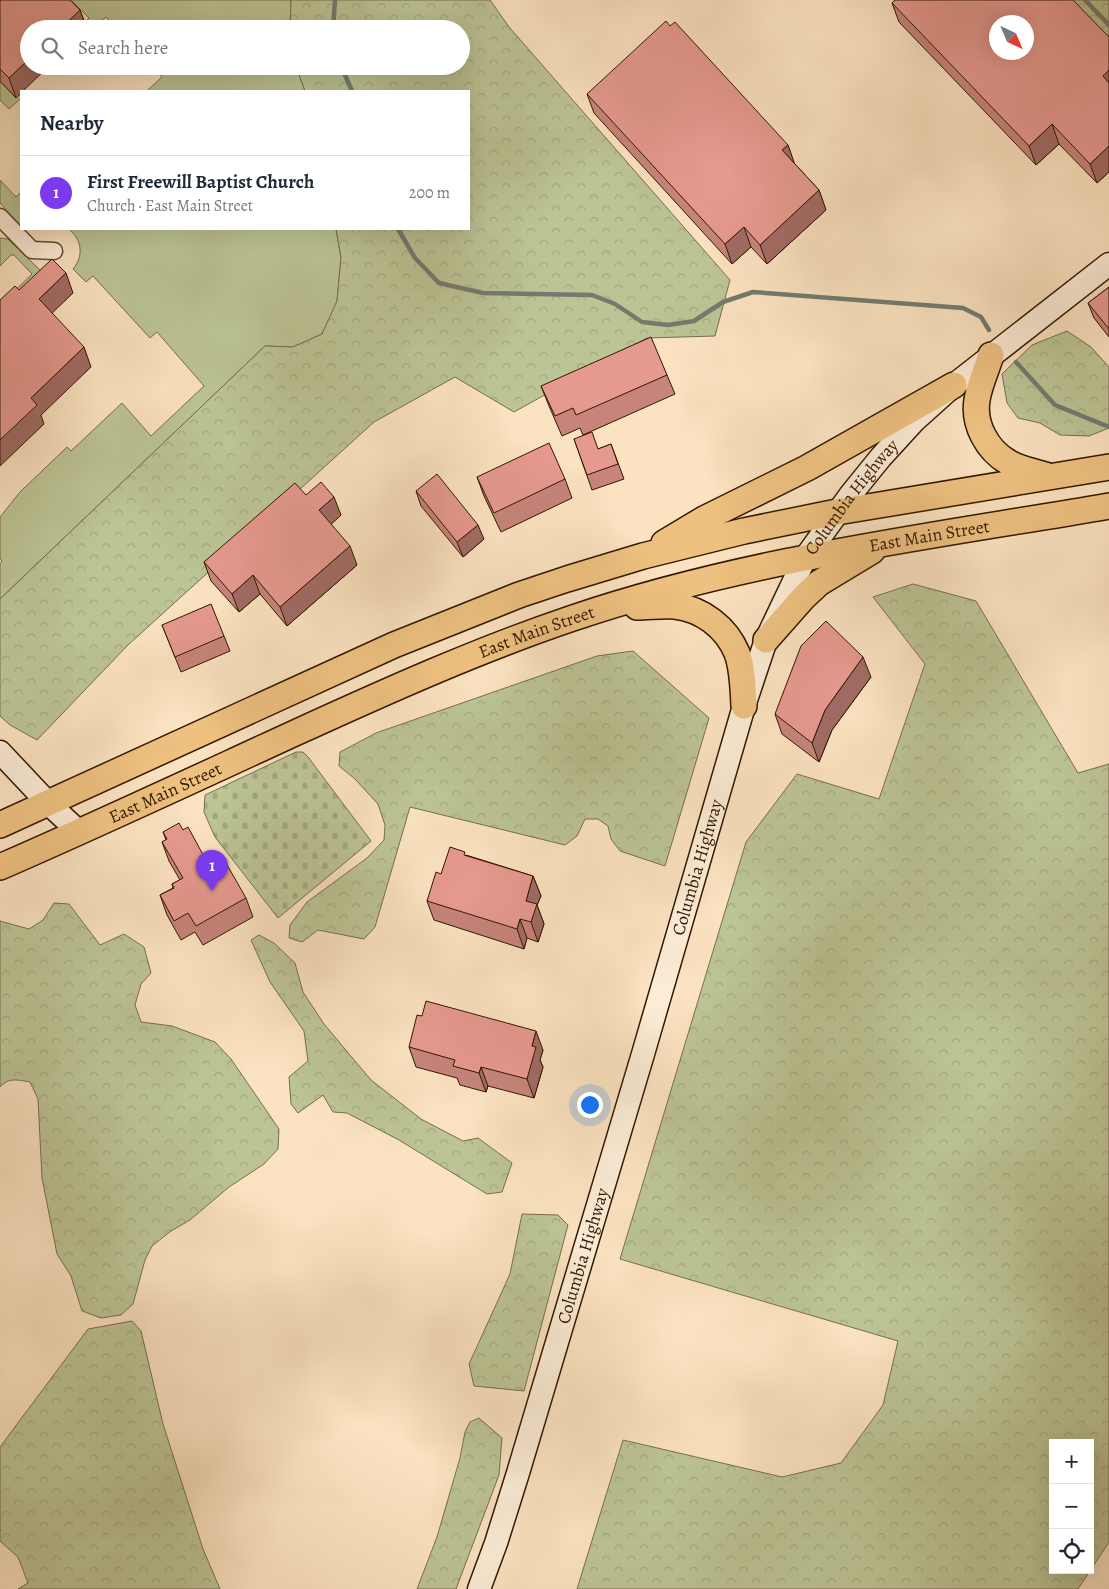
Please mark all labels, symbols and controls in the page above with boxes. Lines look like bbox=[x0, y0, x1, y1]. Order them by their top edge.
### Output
north arrow bbox=[989, 15, 1034, 60]
search box bbox=[20, 20, 470, 75]
icon: search bbox=[38, 34, 66, 62]
text: Search here bbox=[78, 35, 168, 61]
text: Nearby bbox=[40, 109, 103, 137]
text: First Freewill Baptist Church bbox=[87, 169, 314, 195]
text: 1 bbox=[53, 182, 59, 204]
text: 200 m bbox=[409, 182, 450, 204]
text: Church · East Main Street bbox=[87, 195, 253, 217]
street label: Columbia Highway bbox=[799, 433, 904, 560]
street label: East Main Street bbox=[867, 514, 991, 558]
street label: East Main Street bbox=[475, 600, 598, 664]
street label: East Main Street bbox=[105, 756, 226, 829]
street label: Columbia Highway bbox=[666, 796, 729, 938]
pin: 1 bbox=[196, 850, 228, 891]
your location bbox=[577, 1092, 603, 1118]
street label: Columbia Highway bbox=[551, 1184, 615, 1327]
map controls bbox=[1049, 1439, 1094, 1574]
button: + bbox=[1049, 1439, 1094, 1484]
button: − bbox=[1049, 1484, 1094, 1529]
button: locate bbox=[1049, 1529, 1094, 1574]

